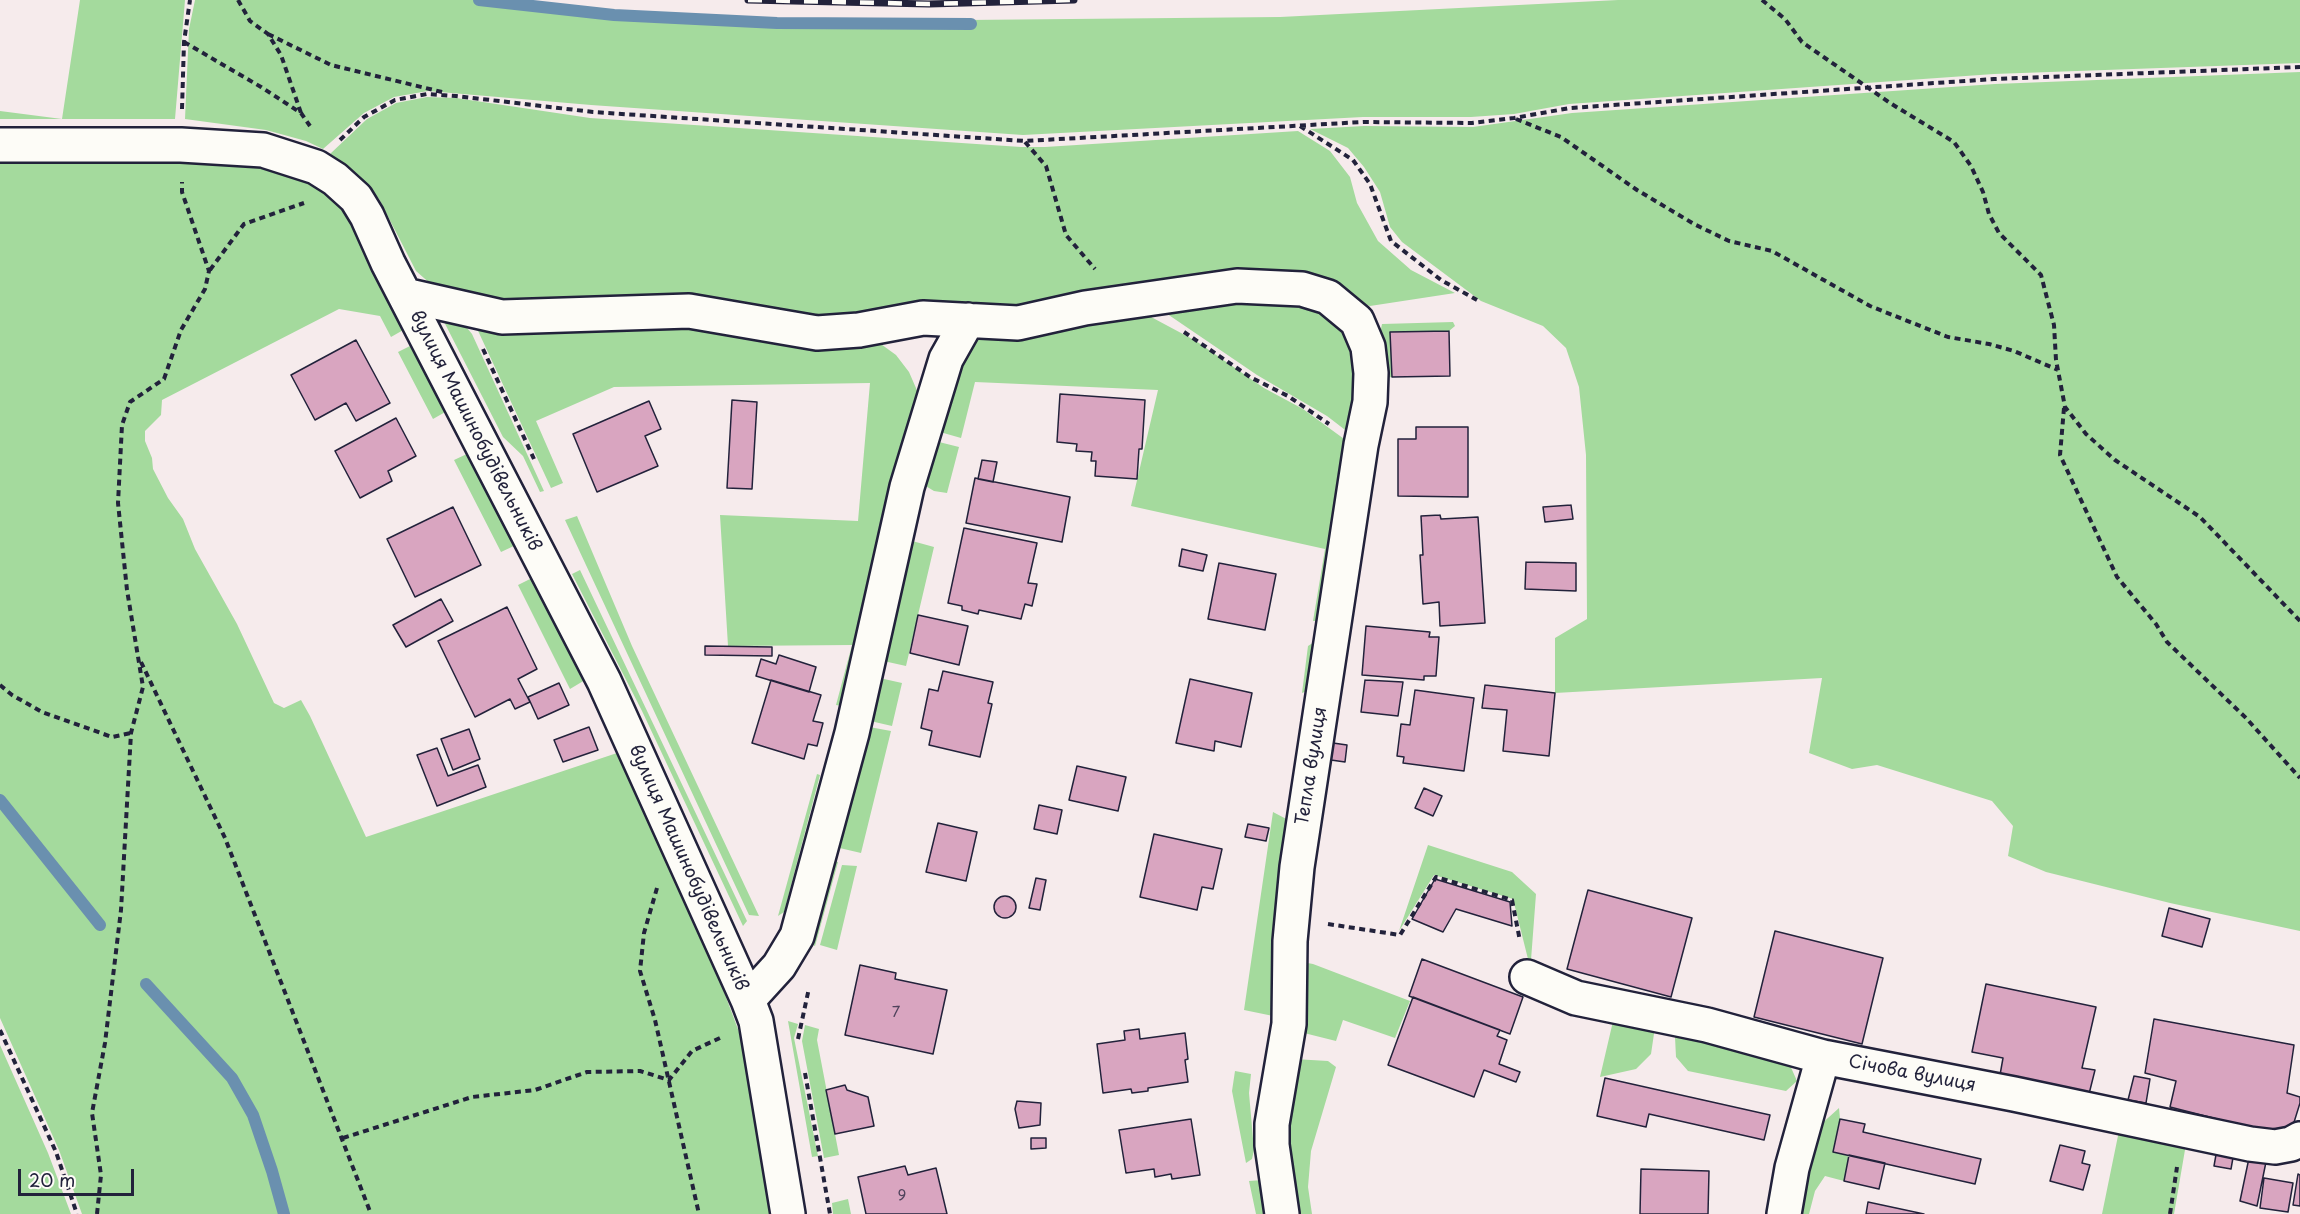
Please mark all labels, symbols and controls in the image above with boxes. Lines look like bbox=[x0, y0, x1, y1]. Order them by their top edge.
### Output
street label: вулиця Машинобудівельників bbox=[405, 307, 545, 555]
street label: Тепла вулиця bbox=[1292, 705, 1332, 827]
street label: вулиця Машинобудівельників bbox=[624, 742, 752, 994]
house number: 7 bbox=[892, 1004, 900, 1022]
street label: Січова вулиця bbox=[1846, 1051, 1978, 1097]
scale bar bbox=[21, 1157, 136, 1195]
text: 20 m bbox=[29, 1166, 75, 1193]
house number: 9 bbox=[898, 1187, 906, 1205]

